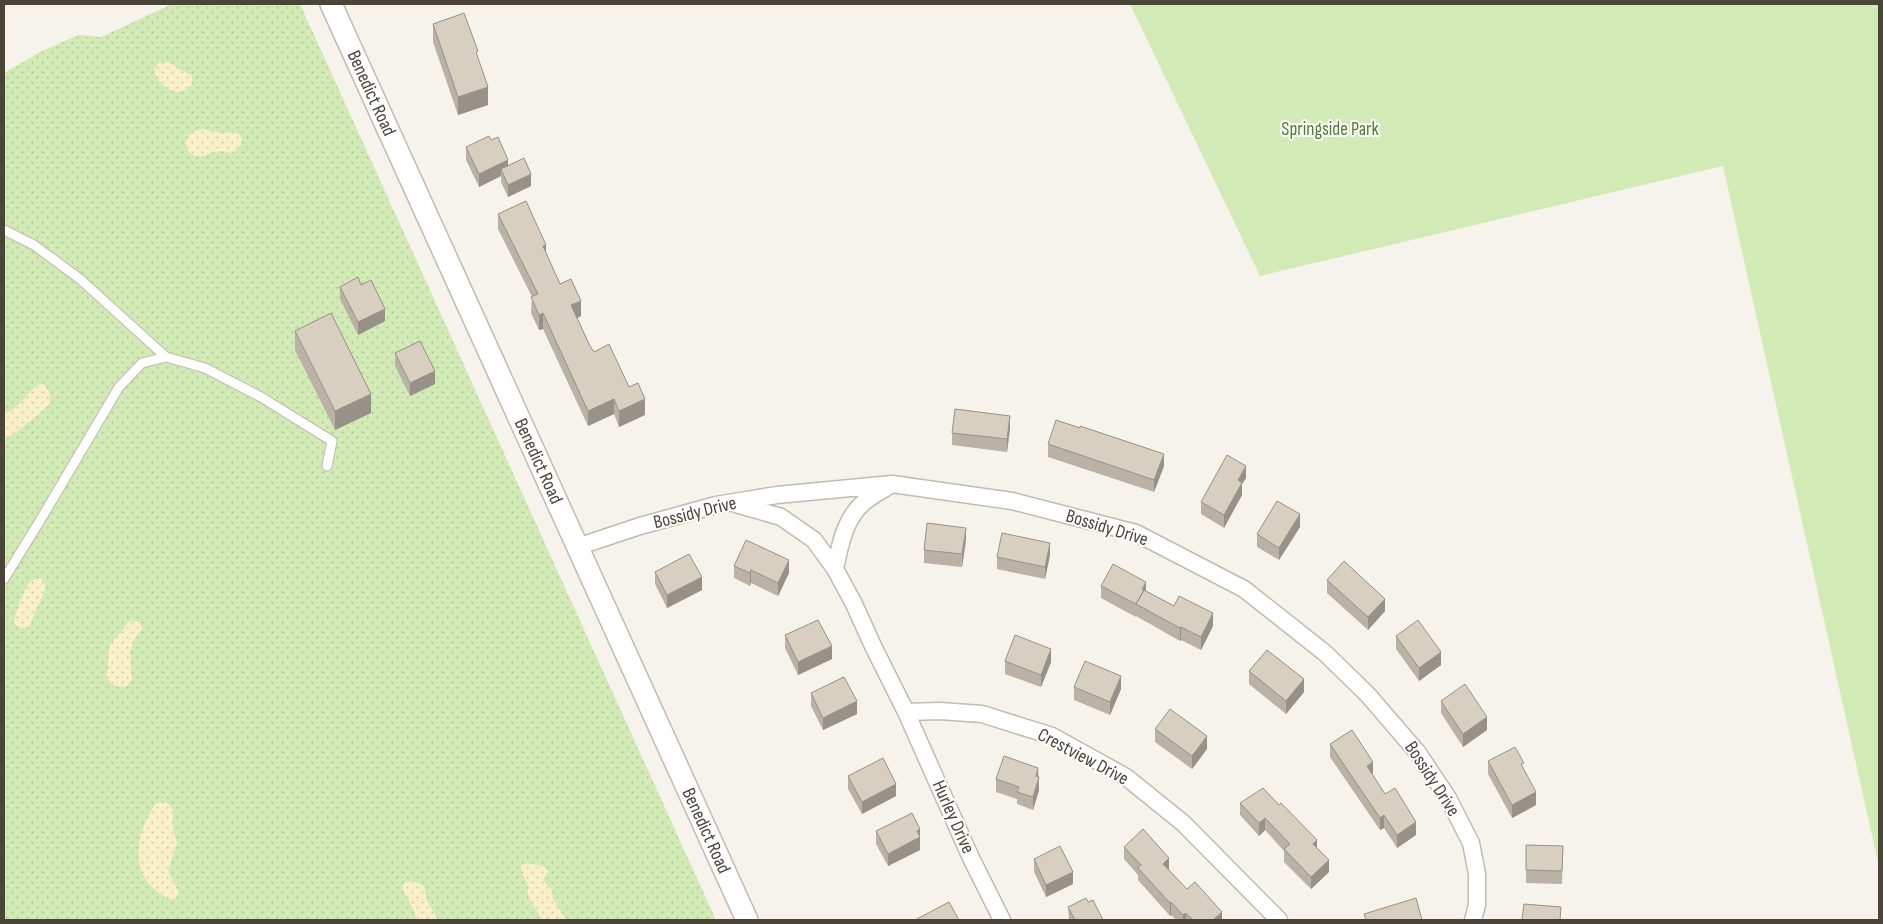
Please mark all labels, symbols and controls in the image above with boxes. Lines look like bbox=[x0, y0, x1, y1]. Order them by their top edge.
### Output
street label: Benedict Road bbox=[342, 47, 401, 140]
park label: Springside Park bbox=[1281, 118, 1379, 141]
street label: Benedict Road bbox=[509, 415, 568, 507]
street label: Bossidy Drive bbox=[651, 492, 739, 534]
street label: Bossidy Drive bbox=[1063, 505, 1151, 551]
street label: Crestview Drive bbox=[1033, 723, 1133, 791]
street label: Bossidy Drive bbox=[1399, 737, 1465, 821]
street label: Hurley Drive bbox=[927, 777, 979, 857]
street label: Benedict Road bbox=[677, 784, 736, 877]

